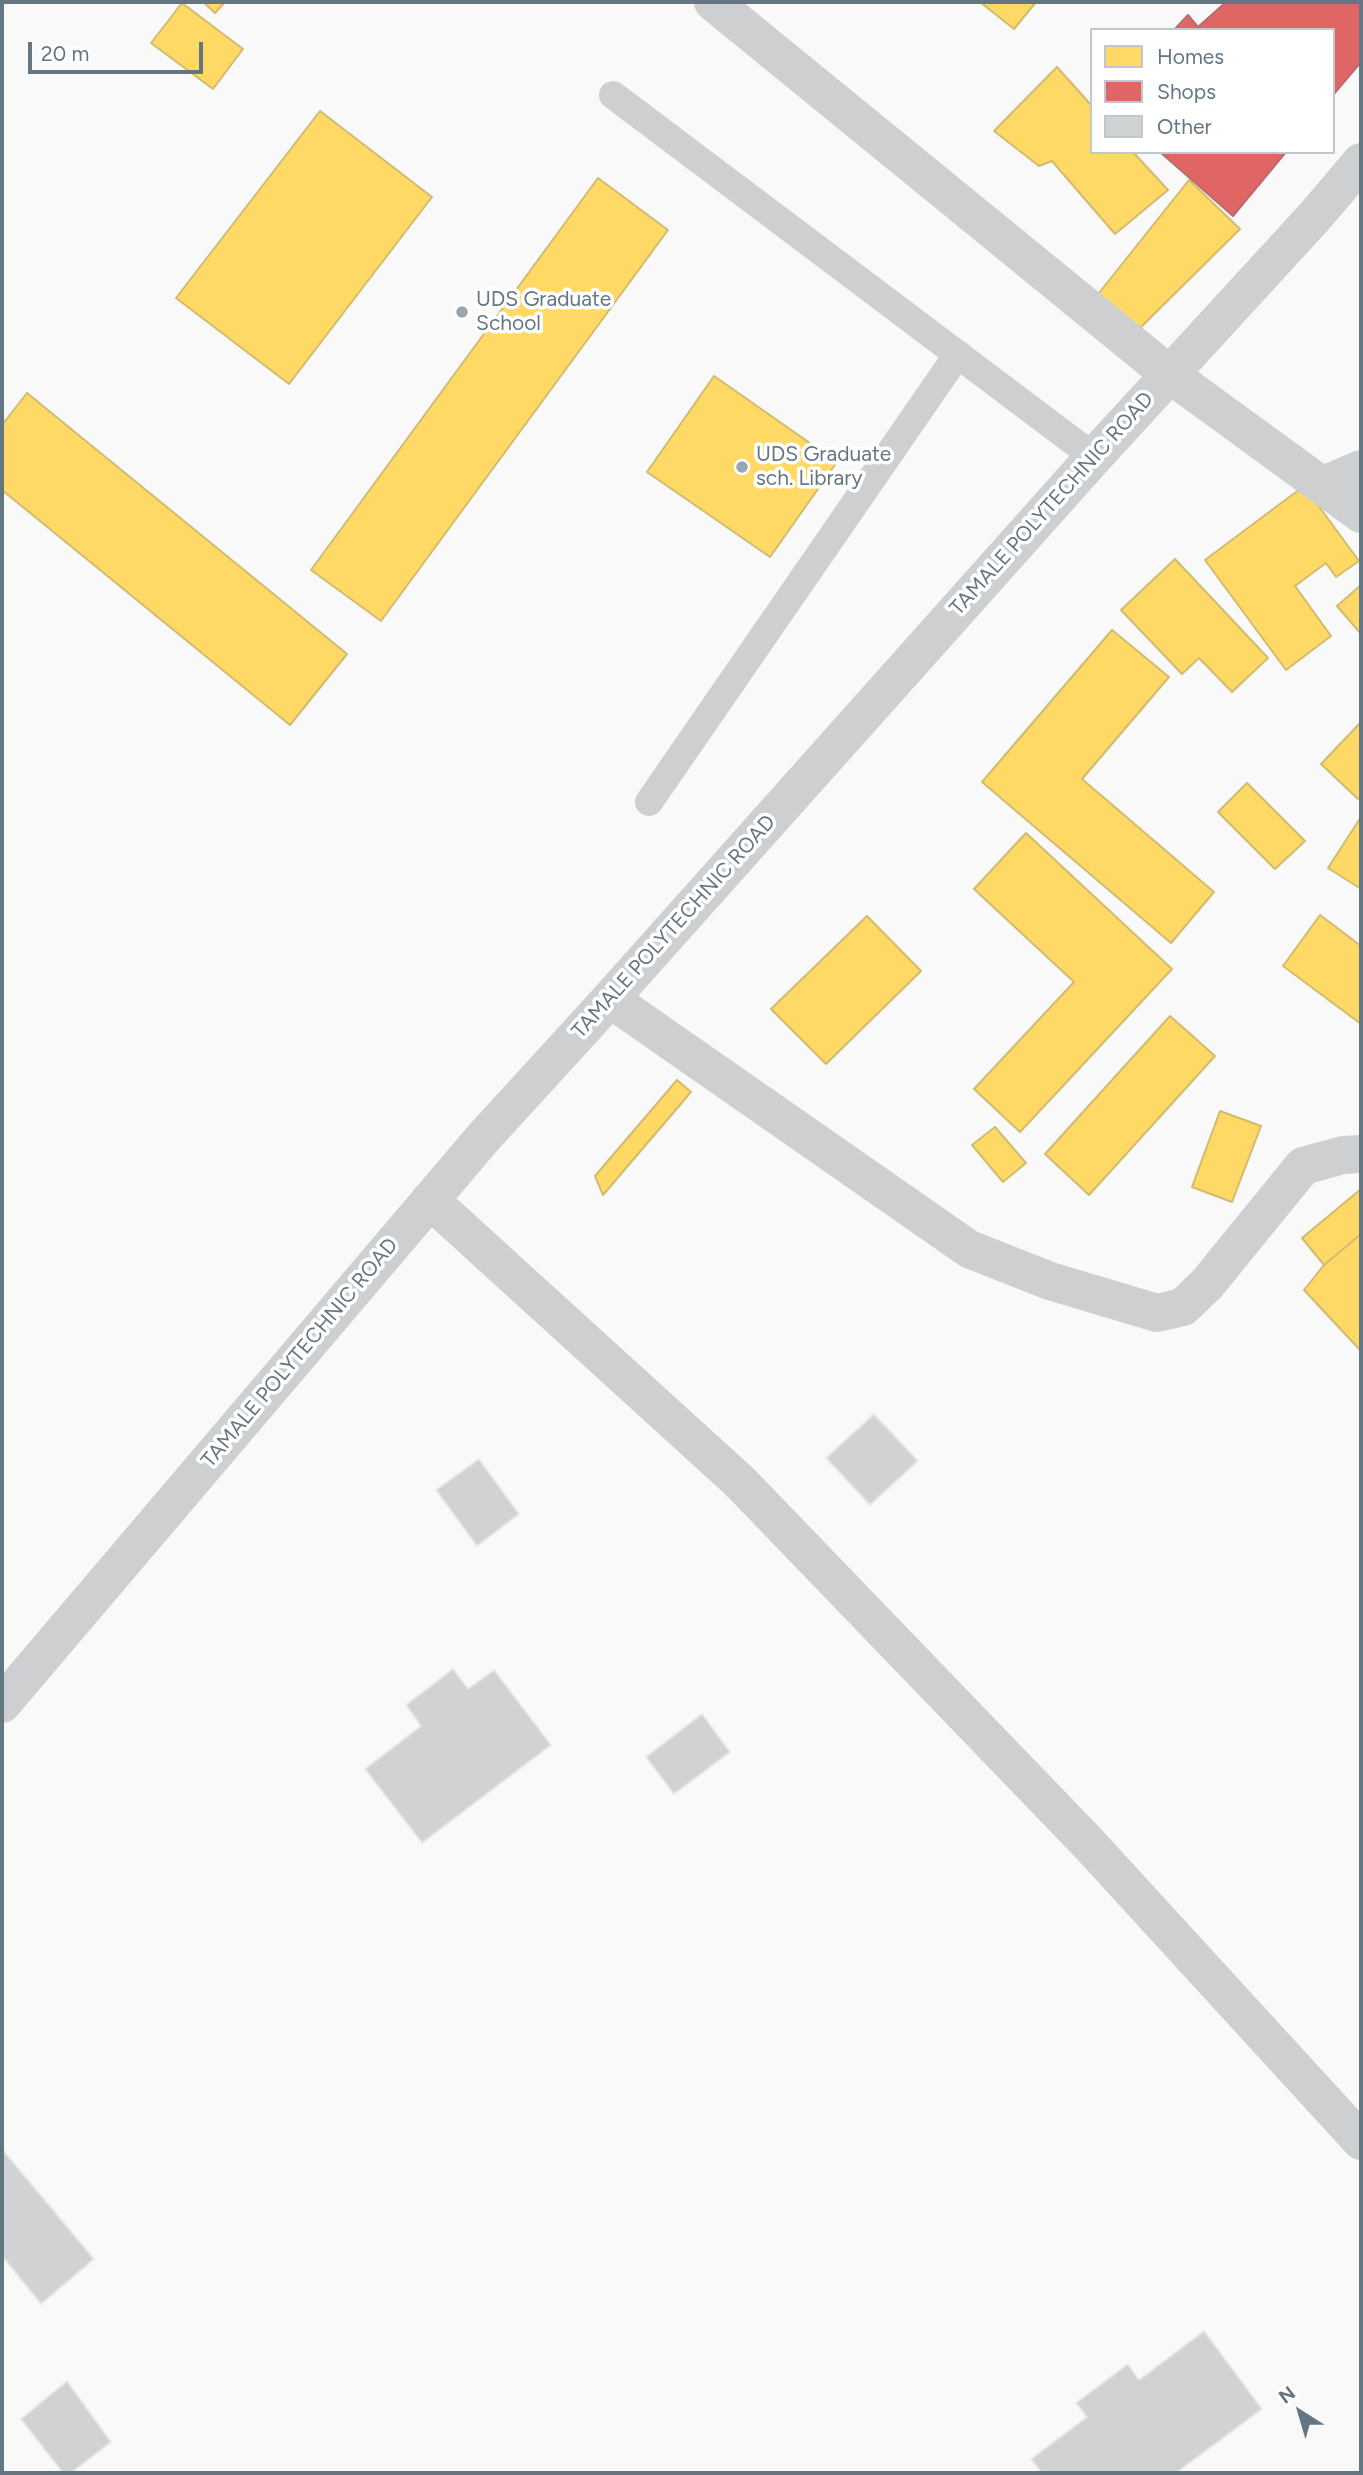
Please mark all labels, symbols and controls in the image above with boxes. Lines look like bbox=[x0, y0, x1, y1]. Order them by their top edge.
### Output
scale bar bbox=[32, 28, 206, 72]
legend bbox=[1090, 28, 1335, 154]
text: 20 m bbox=[41, 41, 89, 66]
text: Homes bbox=[1157, 44, 1224, 69]
text: Shops bbox=[1157, 79, 1216, 104]
text: Other bbox=[1157, 114, 1212, 139]
place label: UDS Graduate School bbox=[476, 287, 611, 337]
marker: UDS Graduate School bbox=[454, 304, 470, 320]
street label: TAMALE POLYTECHNIC ROAD bbox=[945, 387, 1159, 621]
place label: UDS Graduate sch. Library bbox=[756, 442, 891, 492]
marker: UDS Graduate sch. Library bbox=[734, 459, 750, 475]
street label: TAMALE POLYTECHNIC ROAD bbox=[567, 810, 781, 1044]
street label: TAMALE POLYTECHNIC ROAD bbox=[197, 1233, 403, 1473]
north arrow bbox=[1265, 2377, 1335, 2447]
text: N bbox=[1274, 2381, 1300, 2408]

